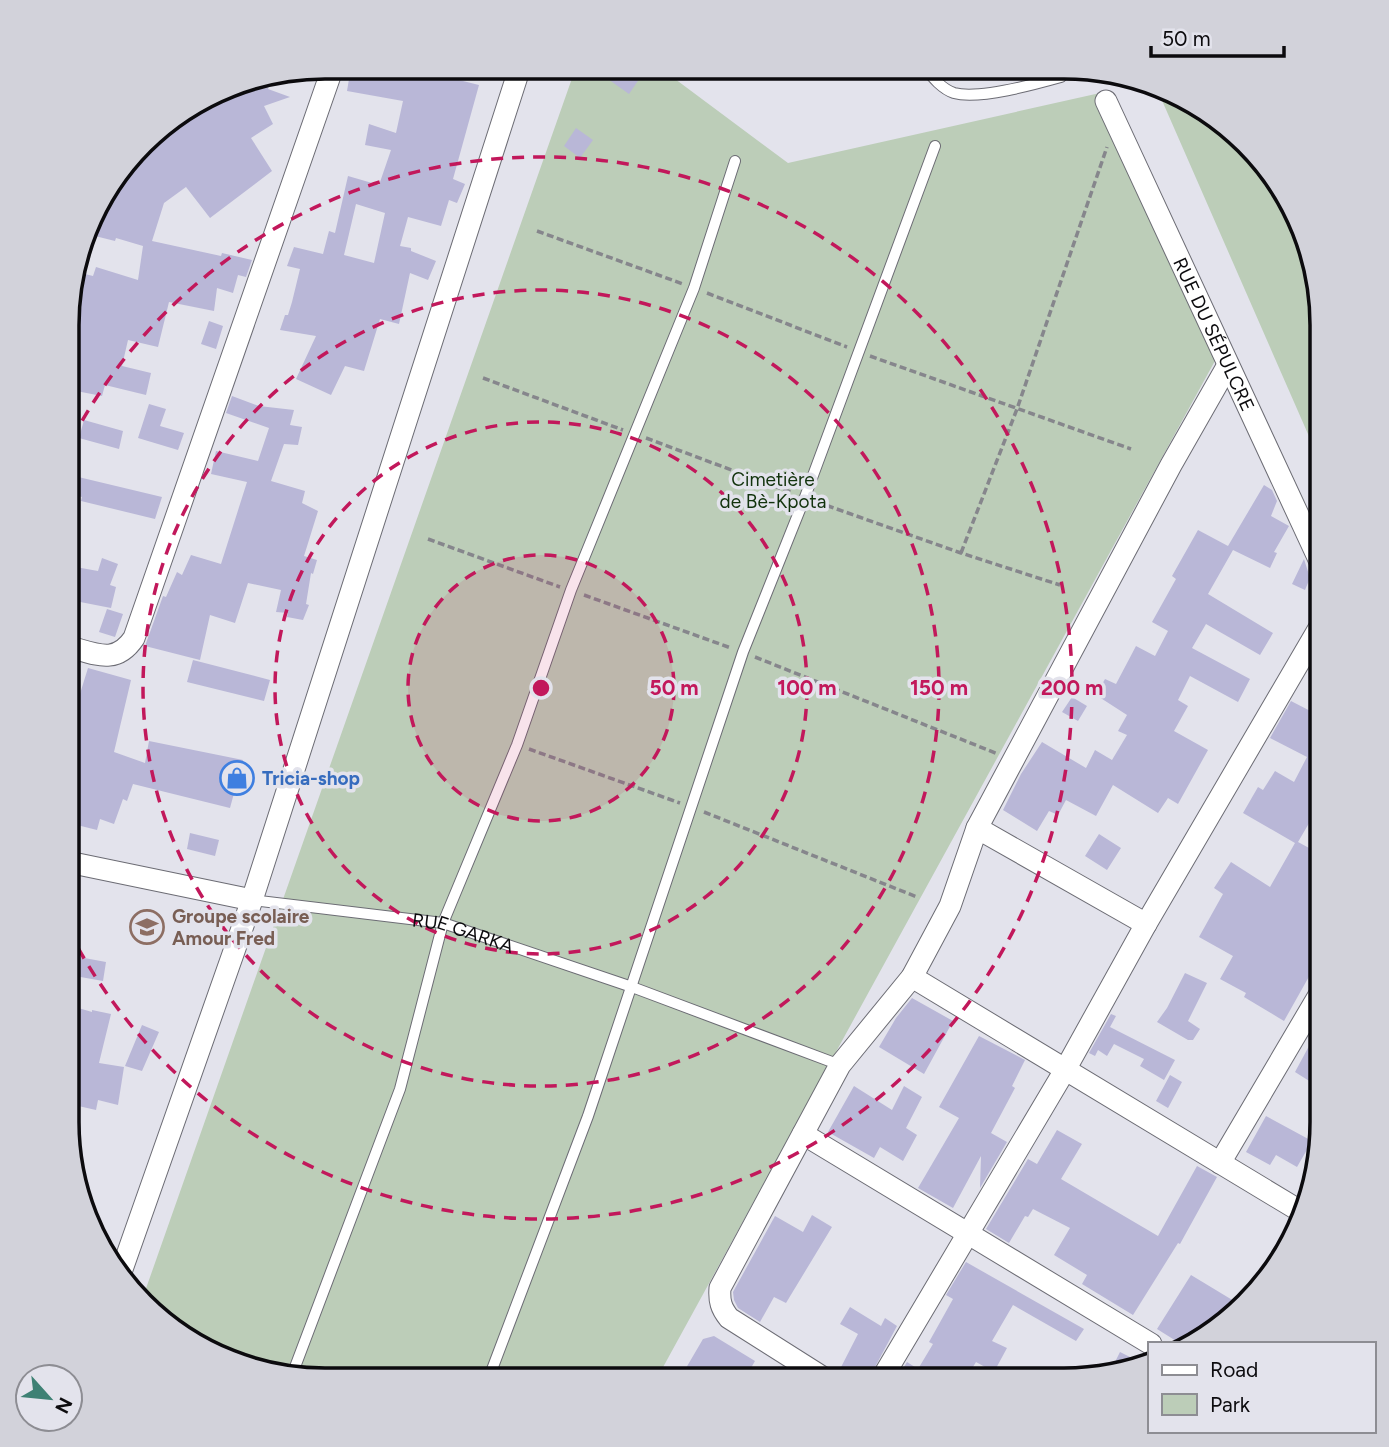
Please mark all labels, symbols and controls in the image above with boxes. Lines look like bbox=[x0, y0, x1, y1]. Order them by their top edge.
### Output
scale bar bbox=[1151, 14, 1284, 58]
text: 50 m bbox=[1162, 26, 1211, 51]
street label: RUE DU SÉPULCRE bbox=[1169, 254, 1260, 414]
park label: Cimetière de Bè-Kpota bbox=[720, 468, 826, 513]
text: 50 m bbox=[649, 675, 699, 700]
text: 100 m bbox=[777, 675, 837, 700]
text: 150 m bbox=[910, 675, 968, 700]
text: 200 m bbox=[1041, 675, 1103, 700]
centre of rings bbox=[529, 676, 553, 700]
shop icon: Tricia-shop bbox=[218, 759, 256, 797]
place label: Tricia-shop bbox=[262, 767, 360, 790]
place label: Groupe scolaire Amour Fred bbox=[172, 905, 310, 950]
school or university icon: Groupe scolaire Amour Fred bbox=[128, 908, 166, 946]
street label: RUE GARKA bbox=[411, 908, 517, 958]
legend bbox=[1148, 1342, 1375, 1433]
text: Road bbox=[1210, 1357, 1258, 1382]
north arrow bbox=[14, 1363, 84, 1433]
text: Park bbox=[1210, 1392, 1251, 1417]
text: N bbox=[50, 1394, 77, 1417]

